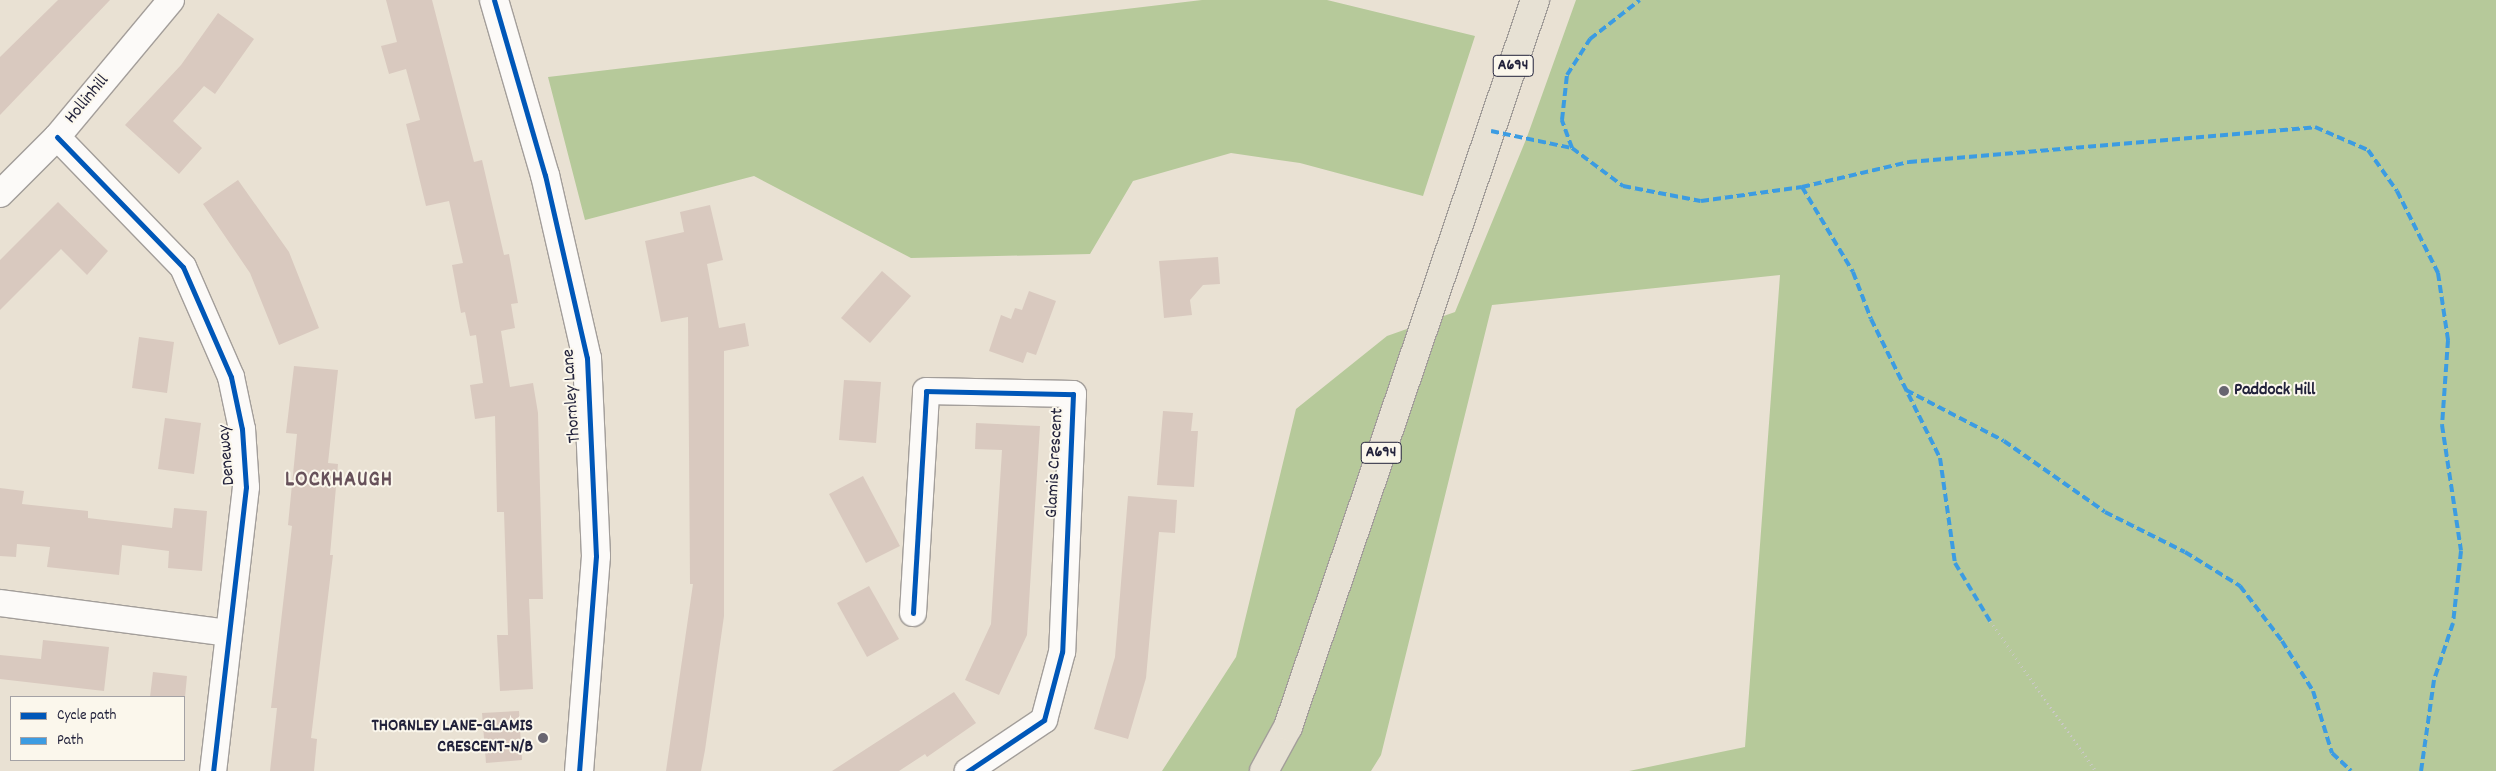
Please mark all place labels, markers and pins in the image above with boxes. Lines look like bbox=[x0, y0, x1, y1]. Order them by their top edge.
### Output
place label: Paddock Hill bbox=[2234, 380, 2315, 402]
marker: Paddock Hill bbox=[2218, 385, 2230, 397]
place label: THORNLEY LANE-GLAMIS CRESCENT-N/B bbox=[372, 717, 533, 760]
marker: THORNLEY LANE-GLAMIS CRESCENT-N/B bbox=[537, 732, 549, 744]

